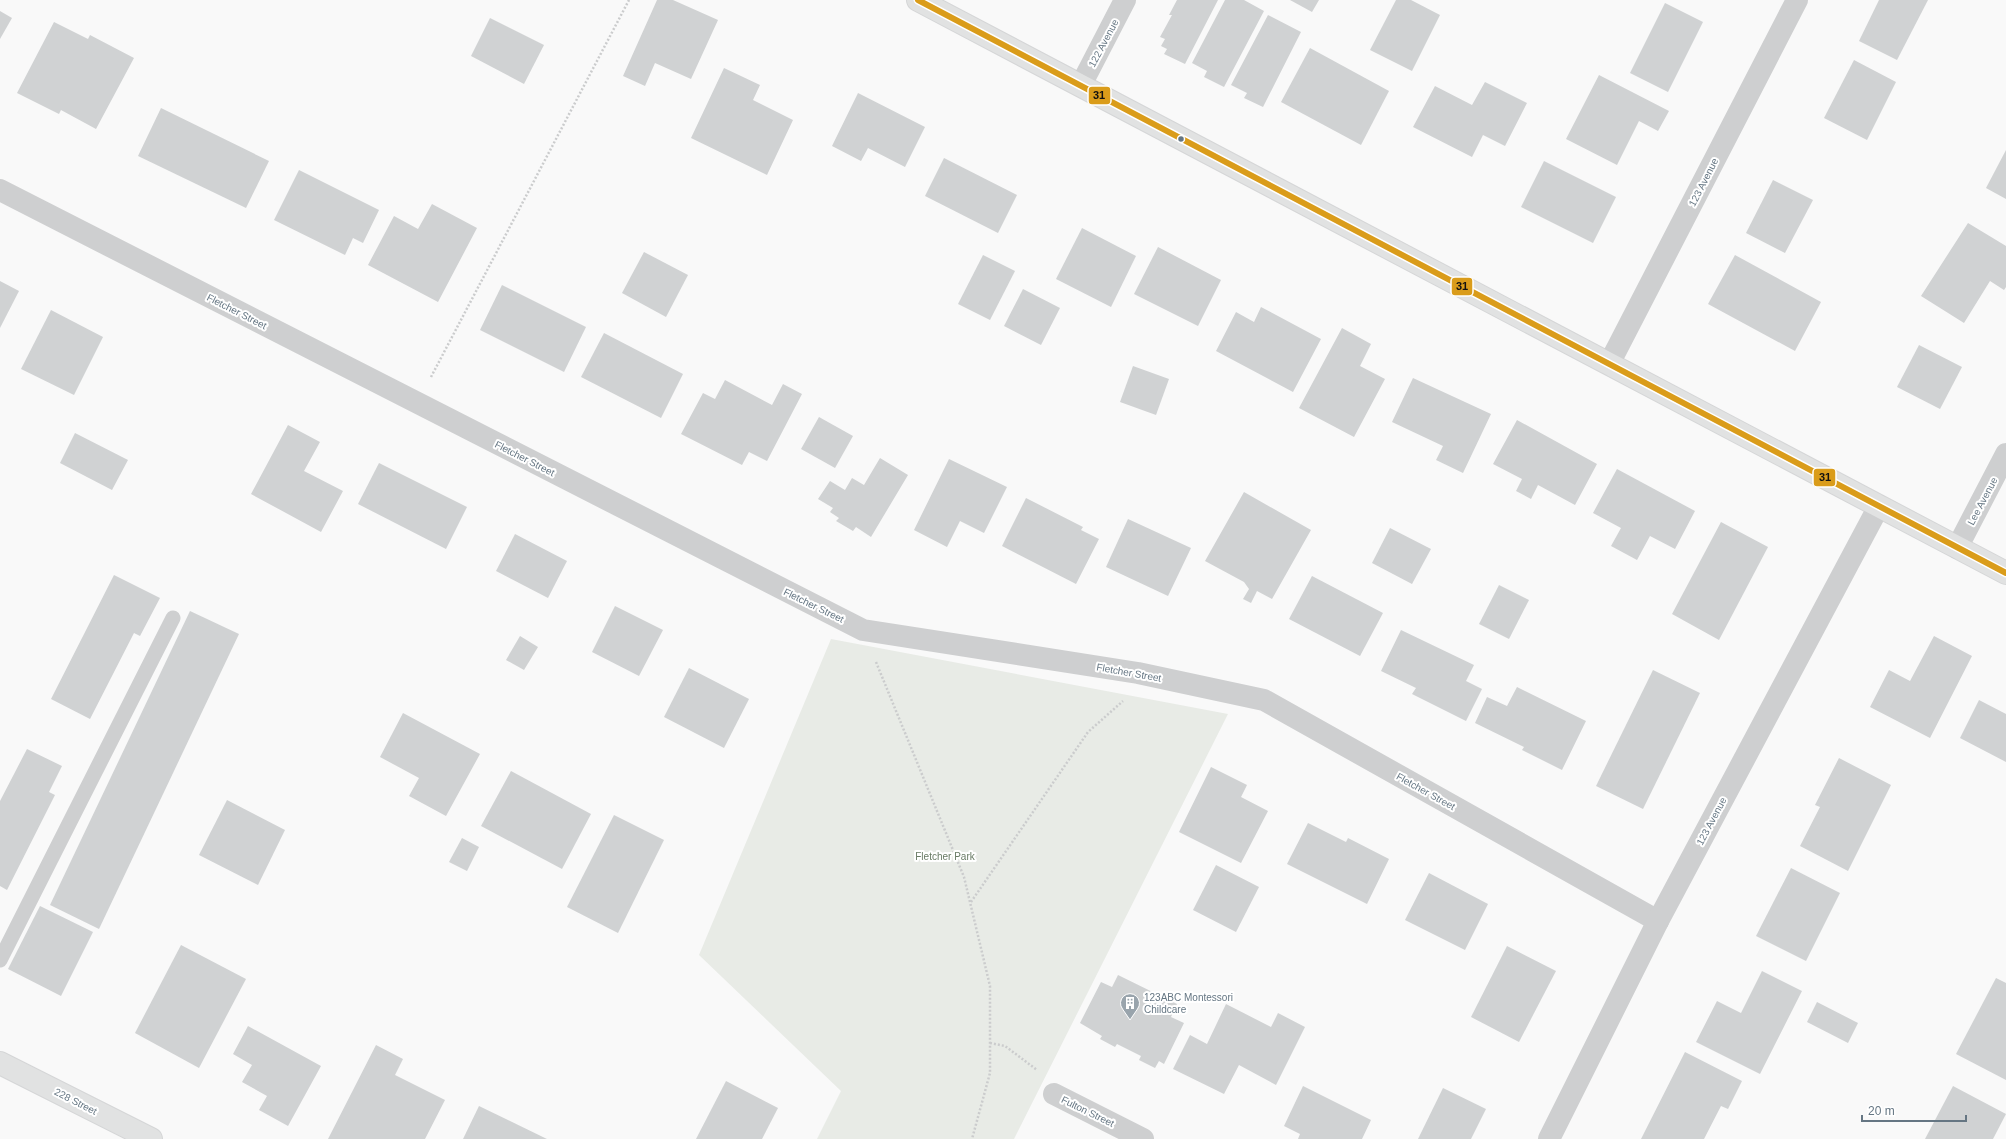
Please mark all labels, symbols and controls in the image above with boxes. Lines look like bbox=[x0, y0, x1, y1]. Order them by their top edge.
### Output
street label: 122 Avenue bbox=[1086, 17, 1121, 69]
line badge: 31 bbox=[1088, 86, 1111, 105]
text: 31 bbox=[1093, 89, 1105, 101]
unlabelled marker bbox=[1176, 134, 1186, 144]
street label: 123 Avenue bbox=[1687, 156, 1720, 208]
line badge: 31 bbox=[1451, 277, 1473, 296]
text: 31 bbox=[1456, 280, 1468, 292]
street label: Fletcher Street bbox=[205, 292, 269, 331]
street label: Fletcher Street bbox=[493, 439, 557, 478]
line badge: 31 bbox=[1813, 468, 1836, 487]
text: 31 bbox=[1819, 471, 1831, 483]
street label: Lee Avenue bbox=[1965, 475, 2000, 527]
street label: Fletcher Street bbox=[782, 586, 846, 625]
street label: Fletcher Street bbox=[1096, 661, 1162, 684]
street label: Fletcher Street bbox=[1394, 771, 1457, 812]
street label: 123 Avenue bbox=[1694, 795, 1729, 847]
park label: Fletcher Park bbox=[915, 851, 976, 862]
building icon: 123ABC Montessori Childcare bbox=[1119, 992, 1141, 1020]
place label: 123ABC Montessori Childcare bbox=[1144, 992, 1233, 1015]
street label: 228 Street bbox=[53, 1086, 99, 1117]
street label: Fulton Street bbox=[1060, 1094, 1116, 1129]
scale bar bbox=[1862, 1097, 1966, 1123]
text: 20 m bbox=[1868, 1104, 1895, 1118]

